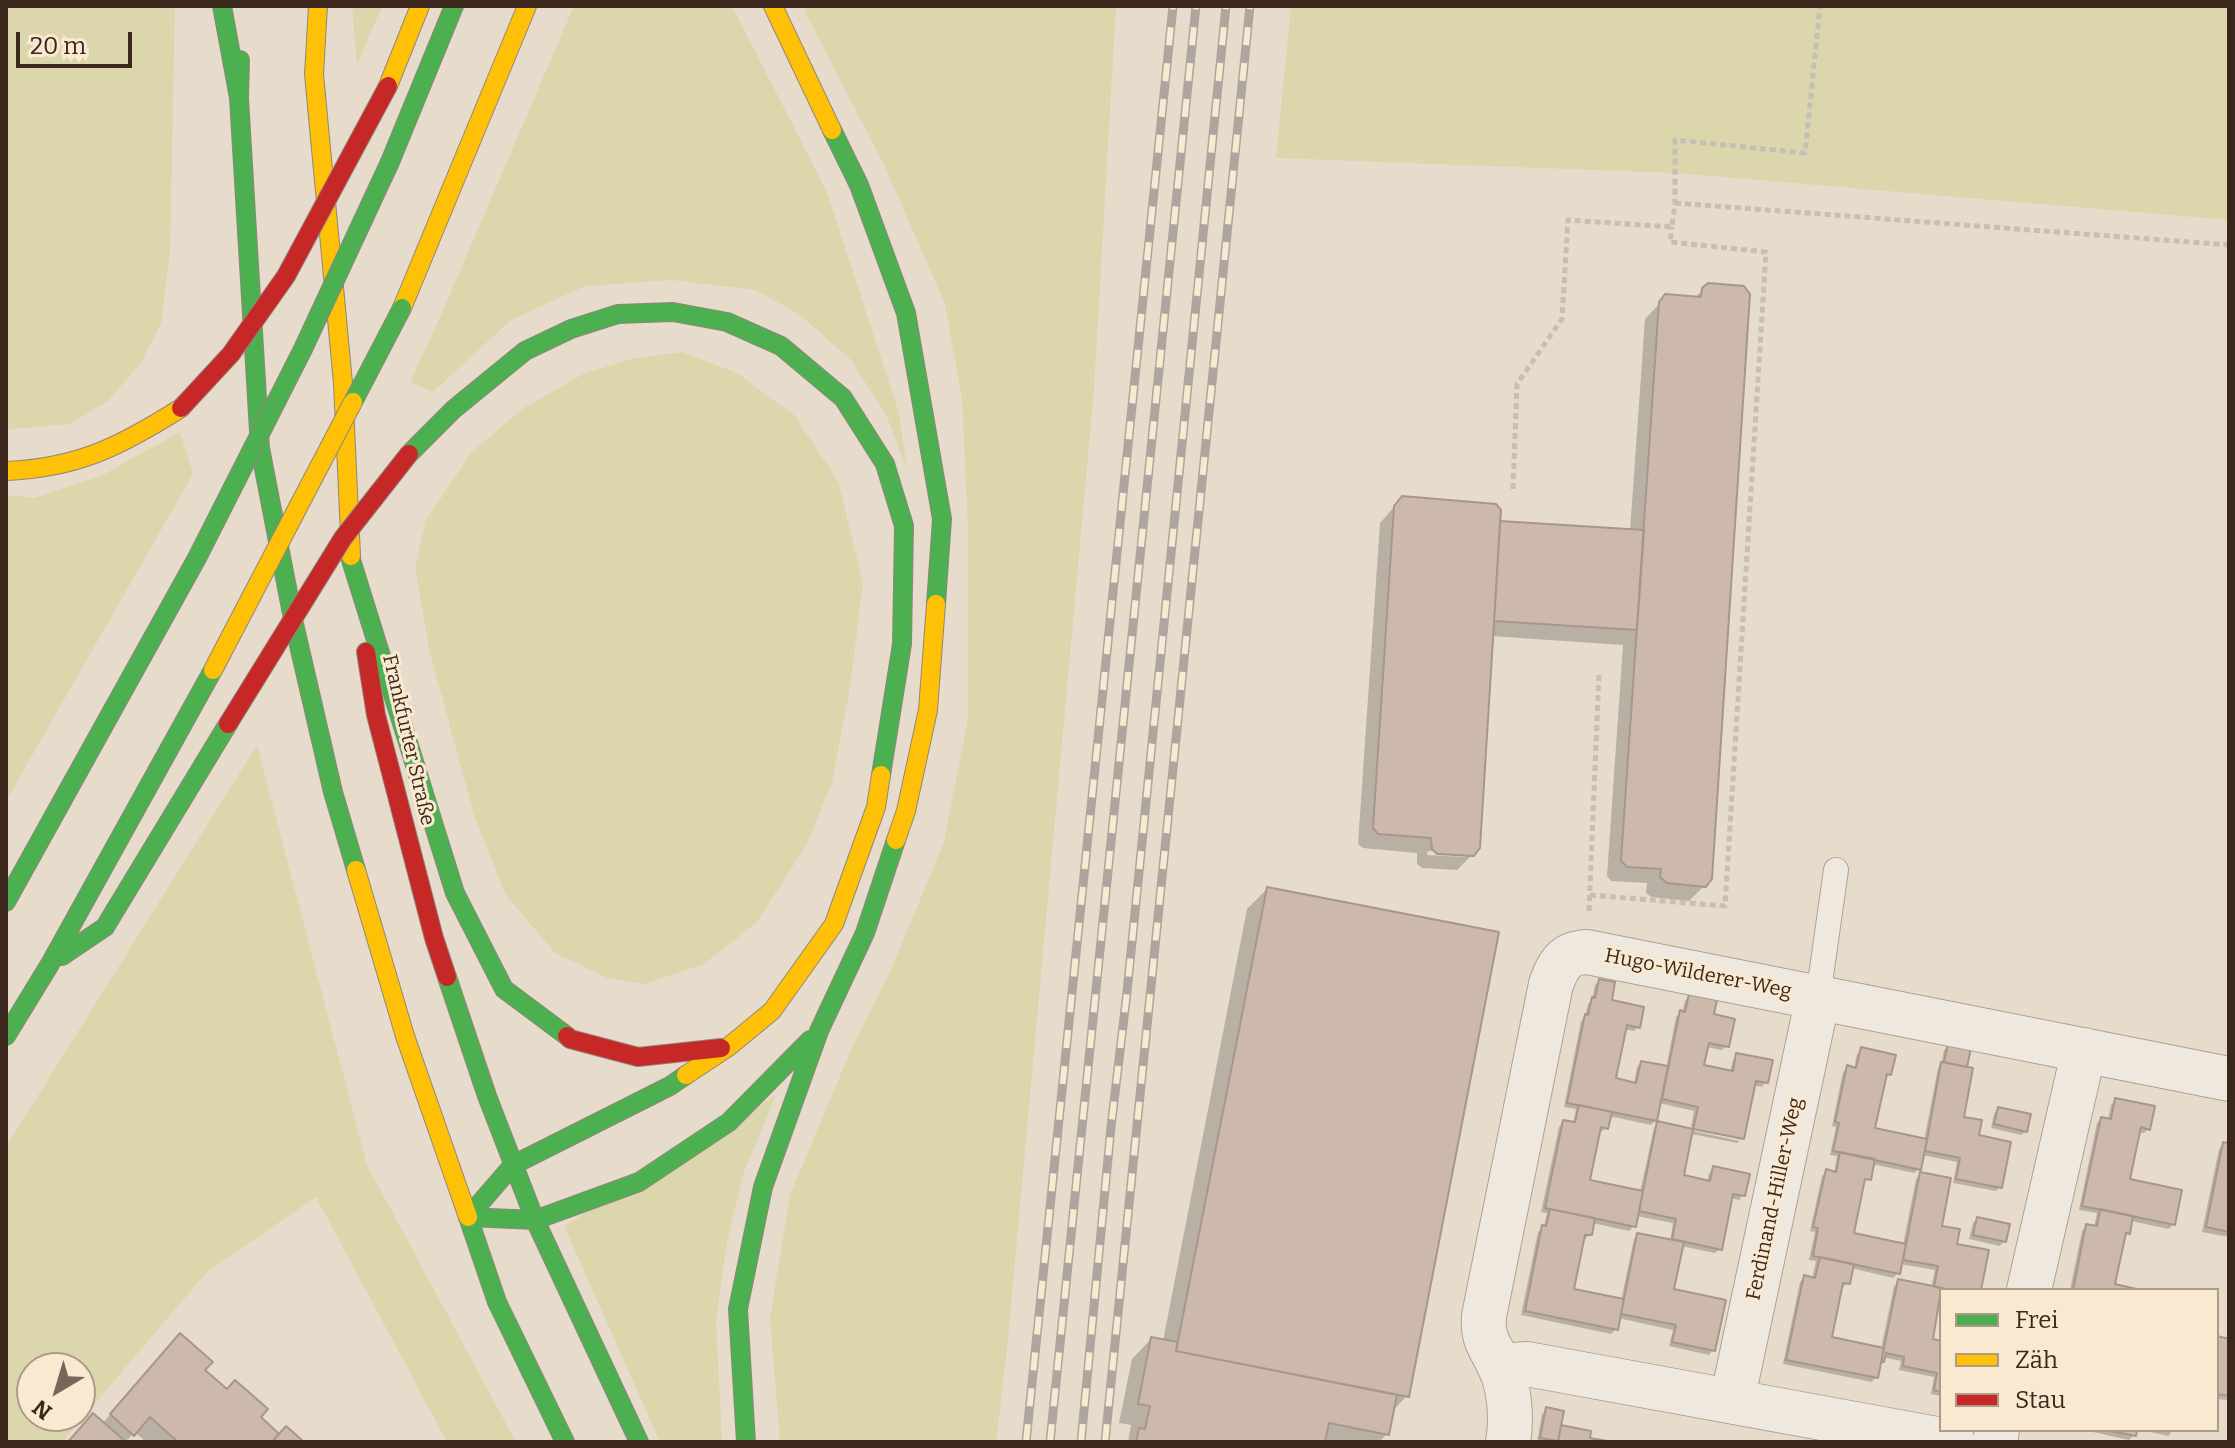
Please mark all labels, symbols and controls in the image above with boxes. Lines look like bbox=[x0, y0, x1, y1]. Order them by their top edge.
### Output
scale bar bbox=[20, 16, 136, 66]
text: 20 m bbox=[30, 32, 86, 60]
street label: Frankfurter Straße bbox=[377, 652, 439, 828]
street label: Hugo-Wilderer-Weg bbox=[1602, 944, 1794, 1004]
street label: Ferdinand-Hiller-Weg bbox=[1742, 1095, 1808, 1303]
legend bbox=[1939, 1288, 2219, 1432]
text: Frei bbox=[2015, 1306, 2058, 1334]
text: Zäh bbox=[2015, 1346, 2058, 1374]
north arrow bbox=[16, 1352, 96, 1432]
text: Stau bbox=[2015, 1386, 2066, 1414]
text: N bbox=[27, 1394, 57, 1426]

